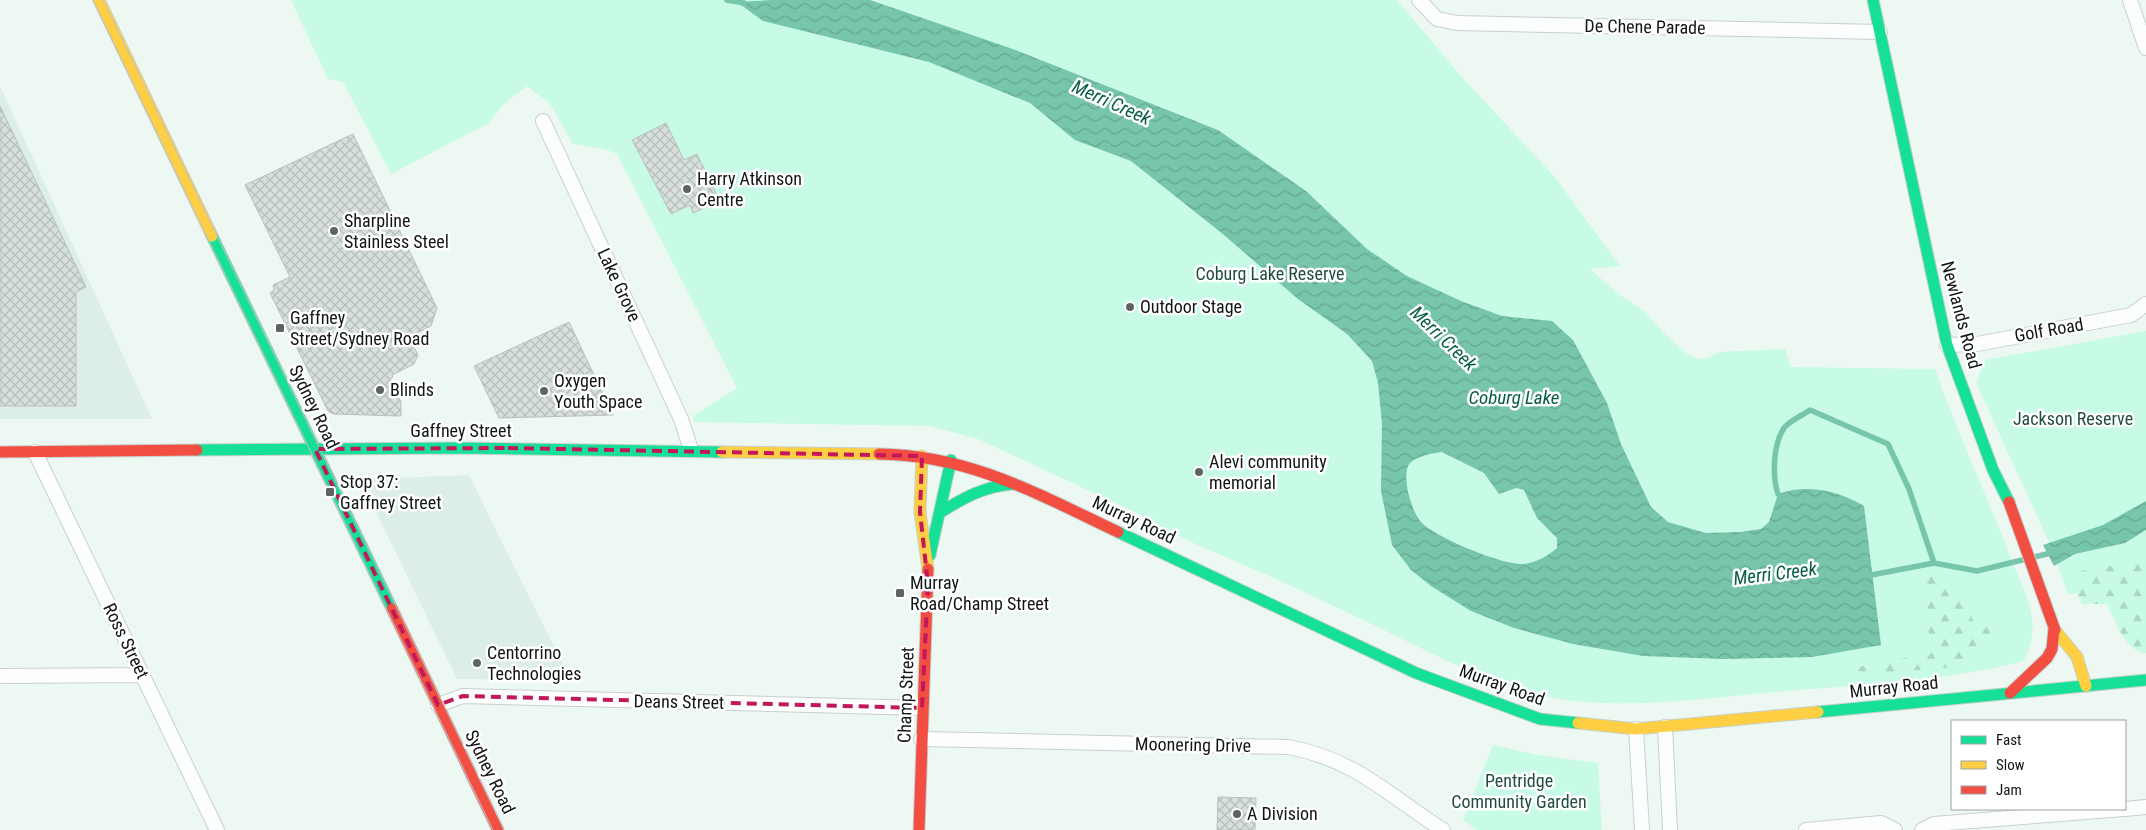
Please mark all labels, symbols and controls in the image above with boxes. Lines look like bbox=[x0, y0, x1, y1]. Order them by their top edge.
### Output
street label: De Chene Parade bbox=[1584, 15, 1706, 38]
water label: Merri Creek bbox=[1069, 75, 1155, 130]
place label: Harry Atkinson Centre bbox=[697, 168, 802, 210]
marker: Harry Atkinson Centre bbox=[681, 183, 693, 195]
place label: Sharpline Stainless Steel bbox=[344, 210, 449, 252]
marker: Sharpline Stainless Steel bbox=[328, 225, 340, 237]
street label: Lake Grove bbox=[593, 245, 646, 325]
street label: Newlands Road bbox=[1937, 259, 1986, 371]
park label: Coburg Lake Reserve bbox=[1195, 263, 1345, 284]
place label: Outdoor Stage bbox=[1140, 296, 1242, 317]
marker: Outdoor Stage bbox=[1124, 301, 1136, 313]
water label: Merri Creek bbox=[1406, 301, 1482, 376]
place label: Gaffney Street/Sydney Road bbox=[290, 307, 429, 349]
street label: Golf Road bbox=[2013, 313, 2085, 346]
marker: Gaffney Street/Sydney Road bbox=[274, 322, 286, 334]
street label: Sydney Road bbox=[285, 362, 344, 452]
place label: Oxygen Youth Space bbox=[554, 370, 642, 412]
place label: Blinds bbox=[390, 379, 434, 400]
marker: Blinds bbox=[374, 384, 386, 396]
marker: Oxygen Youth Space bbox=[538, 385, 550, 397]
water label: Coburg Lake bbox=[1469, 386, 1559, 409]
park label: Jackson Reserve bbox=[2013, 408, 2133, 429]
street label: Gaffney Street bbox=[410, 420, 512, 441]
place label: Alevi community memorial bbox=[1209, 451, 1327, 493]
marker: Alevi community memorial bbox=[1193, 466, 1205, 478]
place label: Stop 37: Gaffney Street bbox=[340, 471, 442, 513]
marker: Stop 37: Gaffney Street bbox=[324, 486, 336, 498]
street label: Murray Road bbox=[1089, 491, 1179, 548]
water label: Merri Creek bbox=[1732, 557, 1819, 590]
place label: Murray Road/Champ Street bbox=[910, 572, 1049, 614]
marker: Murray Road/Champ Street bbox=[894, 587, 906, 599]
street label: Ross Street bbox=[99, 600, 154, 682]
place label: Centorrino Technologies bbox=[487, 642, 582, 684]
street label: Champ Street bbox=[893, 647, 918, 743]
marker: Centorrino Technologies bbox=[471, 657, 483, 669]
street label: Murray Road bbox=[1457, 659, 1548, 710]
street label: Murray Road bbox=[1849, 671, 1939, 702]
street label: Deans Street bbox=[634, 690, 724, 713]
legend bbox=[1951, 720, 2126, 810]
street label: Sydney Road bbox=[461, 727, 520, 817]
text: Fast bbox=[1996, 731, 2021, 749]
street label: Moonering Drive bbox=[1135, 733, 1251, 756]
text: Slow bbox=[1996, 756, 2025, 774]
park label: Pentridge Community Garden bbox=[1451, 770, 1587, 812]
text: Jam bbox=[1996, 781, 2022, 799]
place label: A Division bbox=[1247, 803, 1318, 824]
marker: A Division bbox=[1231, 808, 1243, 820]

